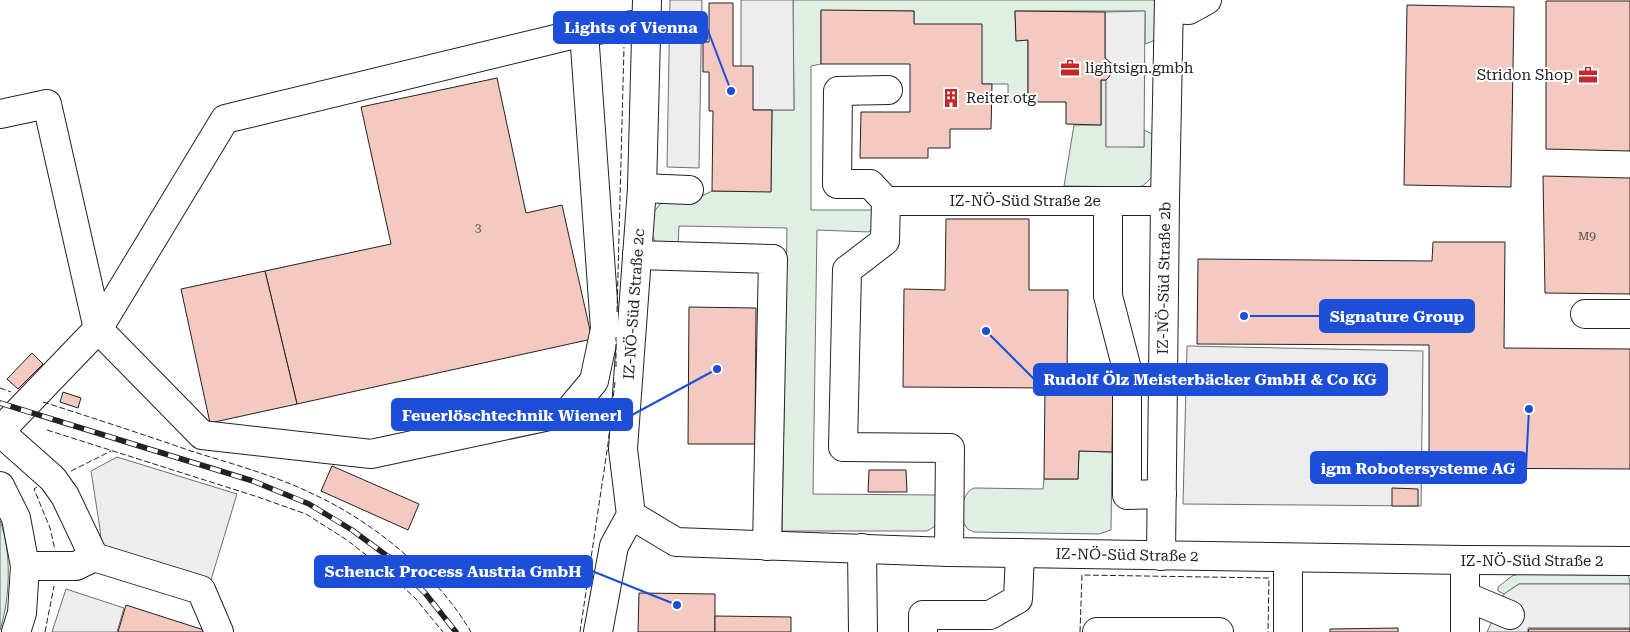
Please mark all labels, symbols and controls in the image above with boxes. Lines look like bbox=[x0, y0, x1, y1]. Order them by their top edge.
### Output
callout: Lights of Vienna bbox=[554, 12, 707, 43]
text: Lights of Vienna bbox=[564, 18, 698, 37]
office icon: lightsign.gmbh bbox=[1059, 57, 1081, 79]
place label: lightsign.gmbh bbox=[1085, 59, 1194, 77]
office icon: Stridon Shop bbox=[1577, 64, 1599, 86]
place label: Stridon Shop bbox=[1477, 66, 1573, 84]
building icon: Reiter otg bbox=[940, 87, 962, 109]
place label: Reiter otg bbox=[966, 89, 1037, 107]
street label: IZ-NÖ-Süd Straße 2e bbox=[949, 192, 1101, 210]
street label: IZ-NÖ-Süd Straße 2b bbox=[1154, 202, 1174, 354]
house number: 3 bbox=[475, 221, 482, 235]
street label: IZ-NÖ-Süd Straße 2c bbox=[620, 228, 648, 380]
house number: M9 bbox=[1578, 229, 1596, 243]
callout: Signature Group bbox=[1320, 300, 1474, 332]
text: Signature Group bbox=[1330, 307, 1464, 326]
callout: Rudolf Ölz Meisterbäcker GmbH & Co KG bbox=[1034, 364, 1387, 395]
text: Rudolf Ölz Meisterbäcker GmbH & Co KG bbox=[1043, 370, 1377, 389]
callout: Feuerlöschtechnik Wienerl bbox=[392, 399, 632, 430]
text: Feuerlöschtechnik Wienerl bbox=[402, 406, 623, 425]
callout: igm Robotersysteme AG bbox=[1311, 452, 1526, 483]
text: igm Robotersysteme AG bbox=[1321, 459, 1516, 478]
street label: IZ-NÖ-Süd Straße 2 bbox=[1055, 545, 1199, 565]
street label: IZ-NÖ-Süd Straße 2 bbox=[1460, 552, 1604, 570]
callout: Schenck Process Austria GmbH bbox=[315, 556, 592, 587]
text: Schenck Process Austria GmbH bbox=[324, 562, 582, 581]

